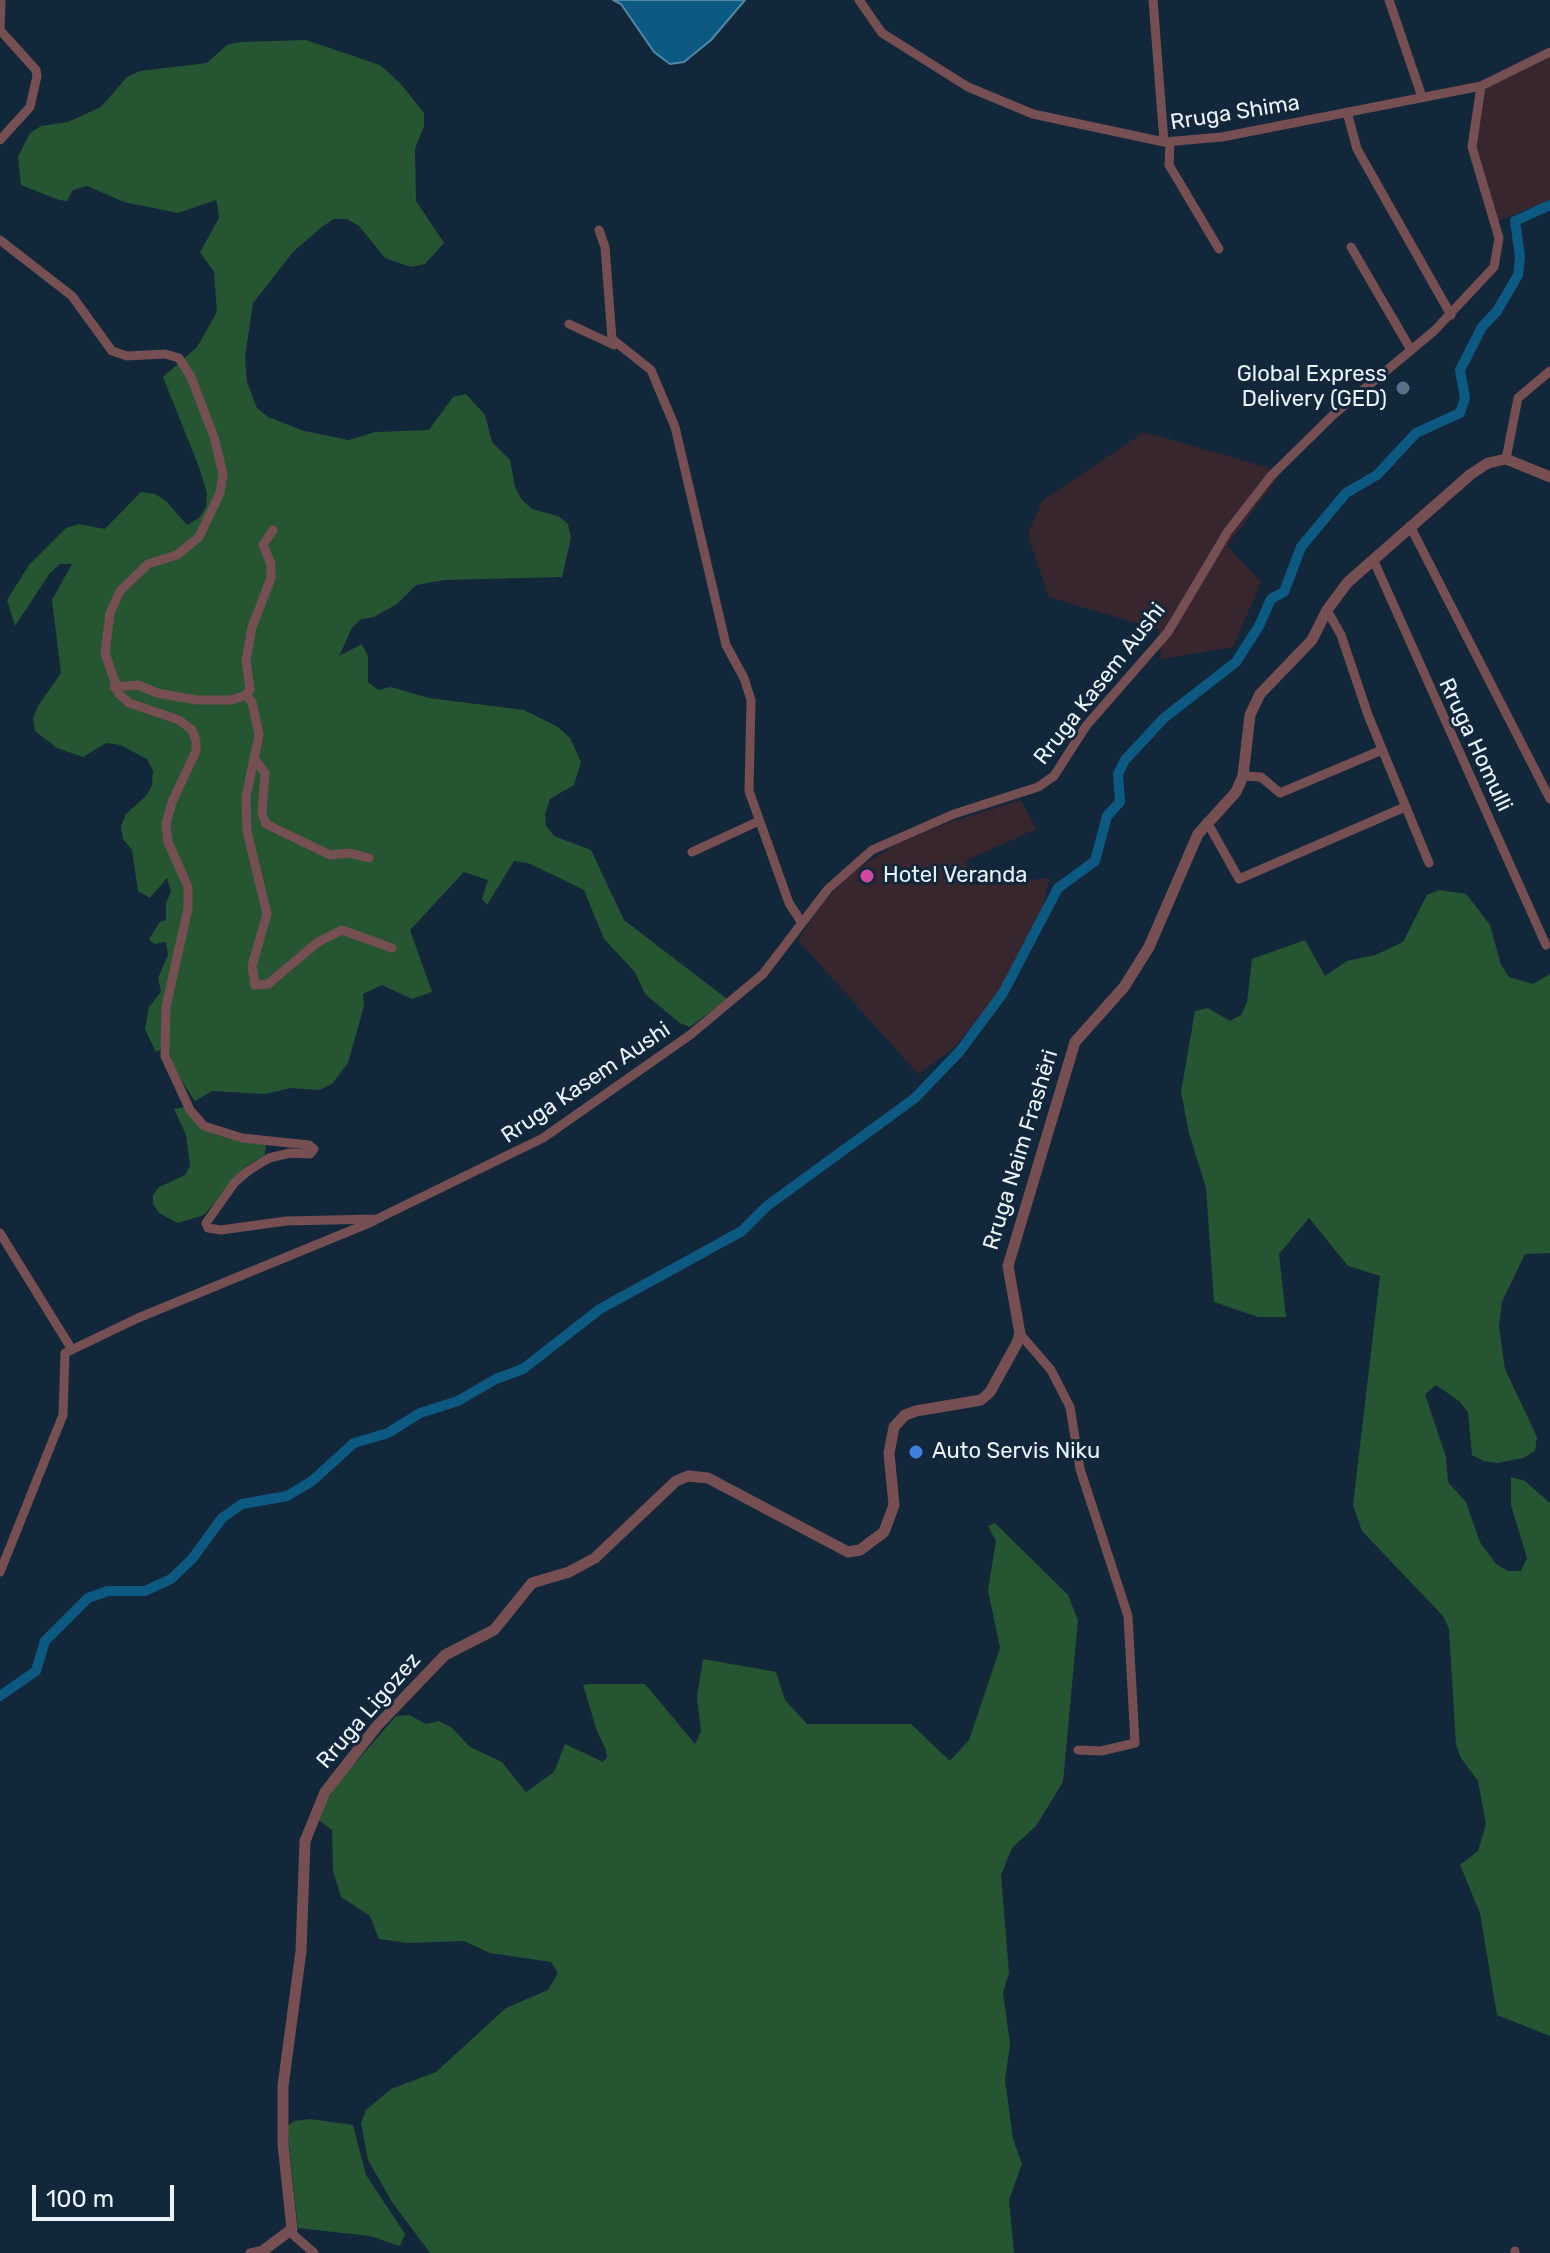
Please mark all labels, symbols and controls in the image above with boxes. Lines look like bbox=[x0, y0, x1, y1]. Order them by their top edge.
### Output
street label: Rruga Shima bbox=[1168, 90, 1302, 136]
place label: Global Express Delivery (GED) bbox=[1237, 362, 1387, 414]
marker: Global Express Delivery (GED) bbox=[1394, 379, 1412, 397]
street label: Rruga Kasem Aushi bbox=[1029, 598, 1171, 770]
street label: Rruga Homulli bbox=[1433, 674, 1517, 816]
place label: Hotel Veranda bbox=[883, 863, 1027, 889]
marker: Hotel Veranda bbox=[858, 867, 876, 885]
street label: Rruga Kasem Aushi bbox=[496, 1017, 676, 1149]
street label: Rruga Naim Frashëri bbox=[978, 1047, 1064, 1253]
place label: Auto Servis Niku bbox=[932, 1439, 1100, 1465]
marker: Auto Servis Niku bbox=[907, 1443, 925, 1461]
street label: Rruga Ligozez bbox=[312, 1648, 426, 1774]
scale bar bbox=[36, 2169, 178, 2219]
text: 100 m bbox=[46, 2185, 114, 2213]

